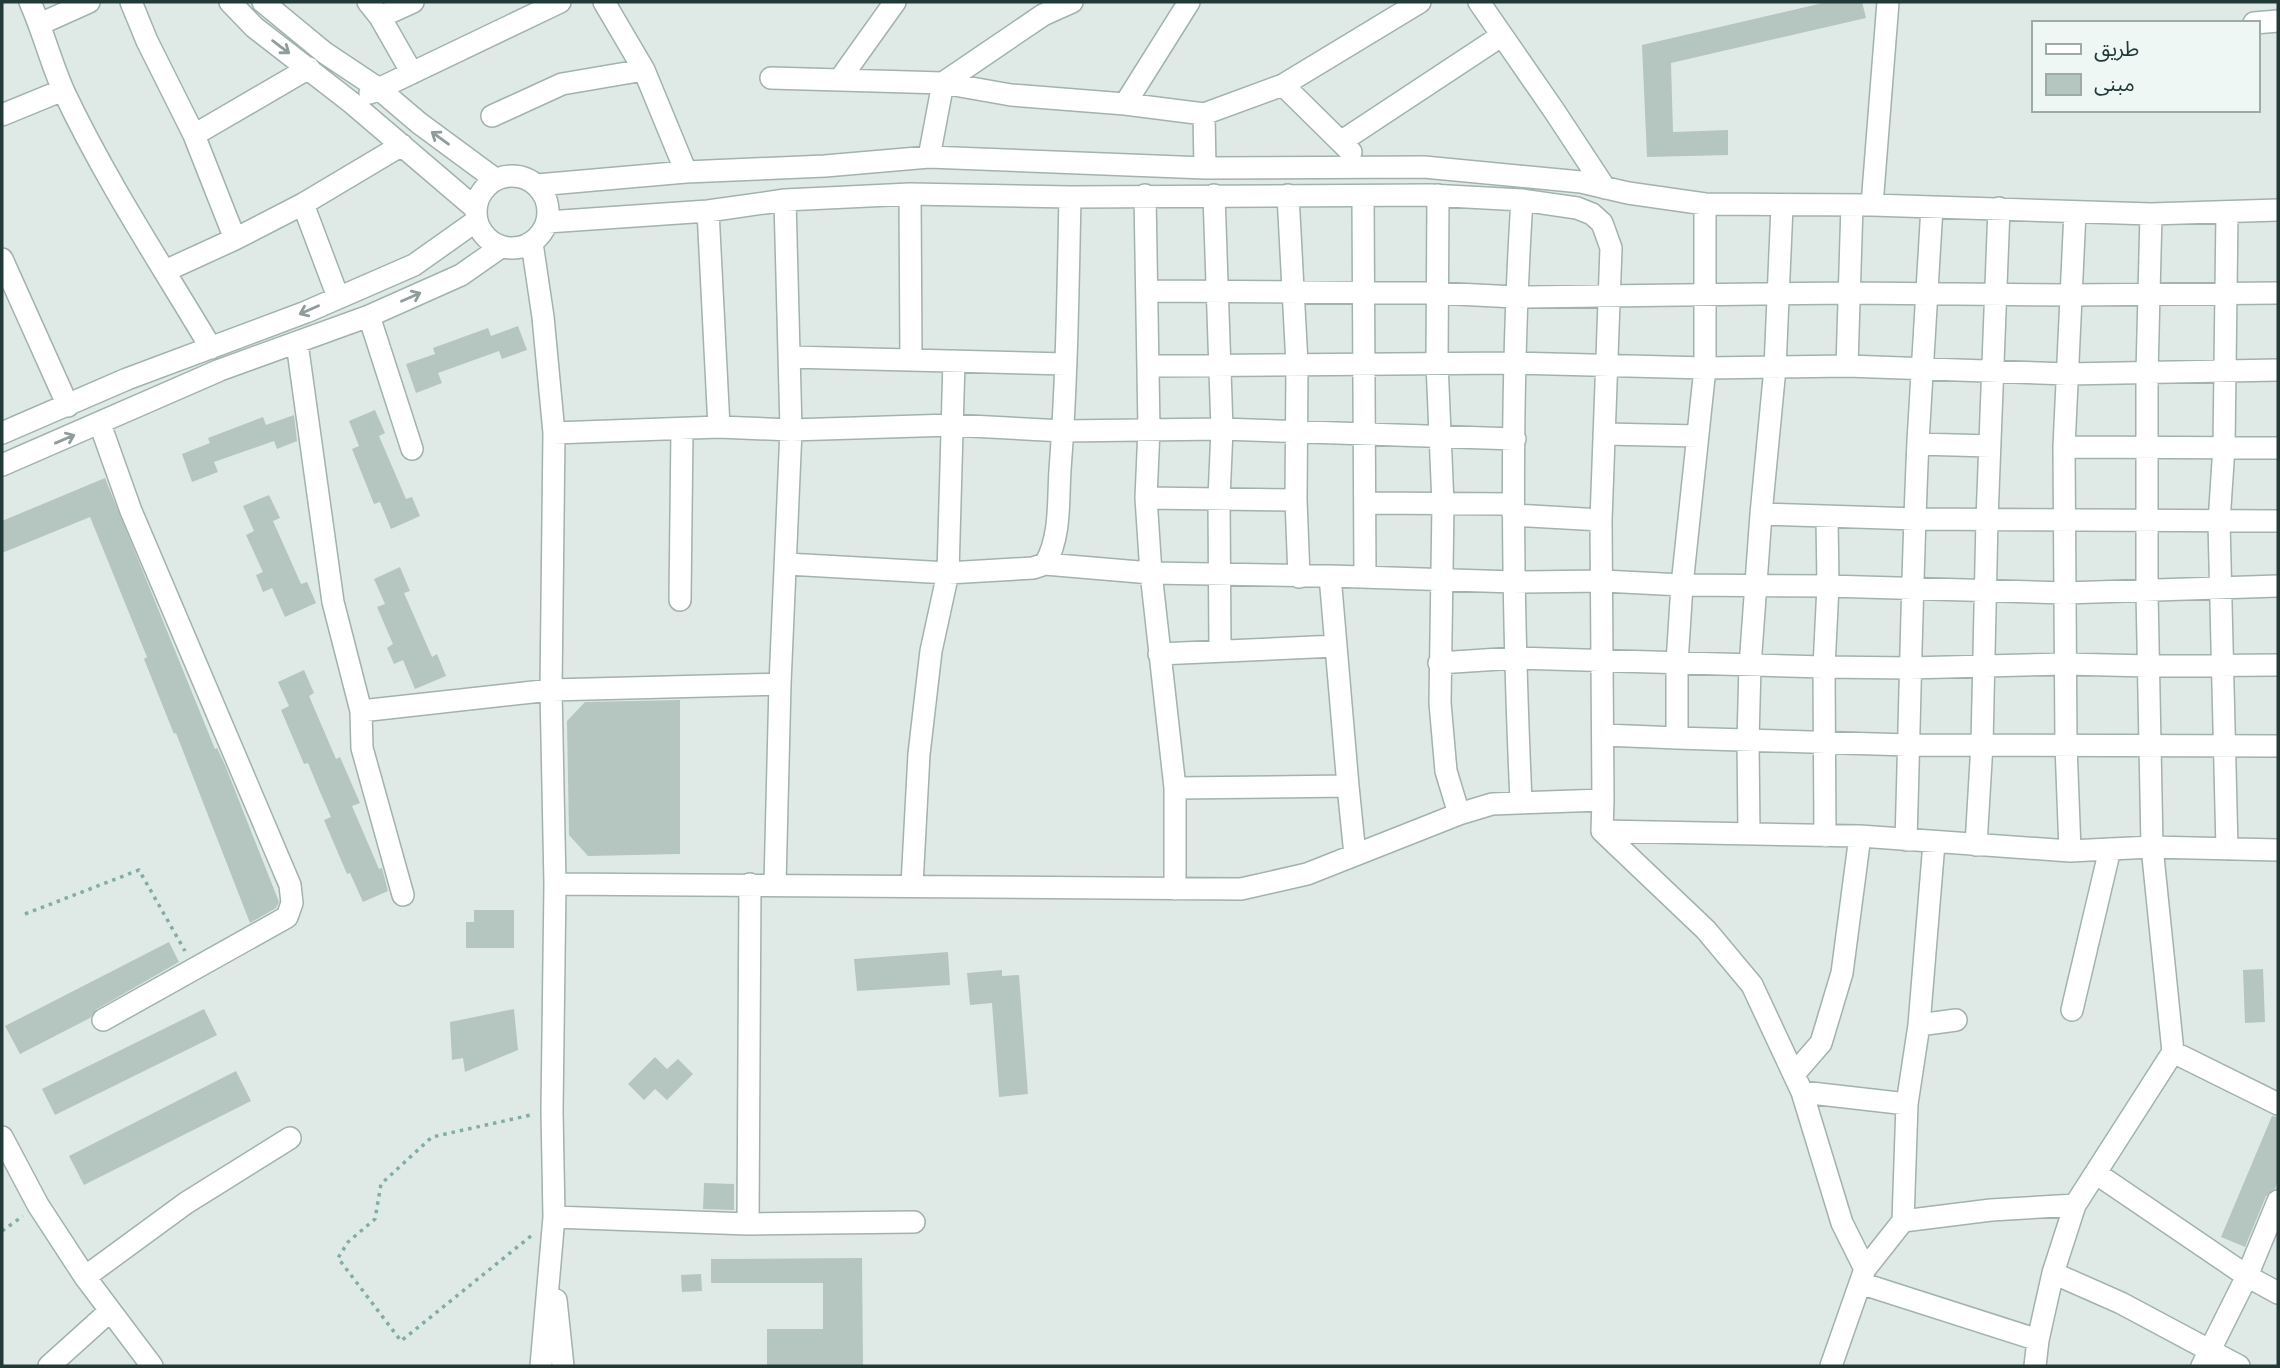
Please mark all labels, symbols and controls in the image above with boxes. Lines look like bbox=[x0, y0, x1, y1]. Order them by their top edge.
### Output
legend bbox=[2032, 21, 2259, 112]
text: طريق bbox=[2094, 35, 2139, 62]
one-way arrow bbox=[271, 40, 290, 54]
text: مبنى bbox=[2094, 70, 2135, 97]
one-way arrow bbox=[431, 131, 450, 146]
one-way arrow bbox=[400, 290, 421, 303]
one-way arrow bbox=[298, 304, 320, 317]
one-way arrow bbox=[53, 432, 75, 445]

